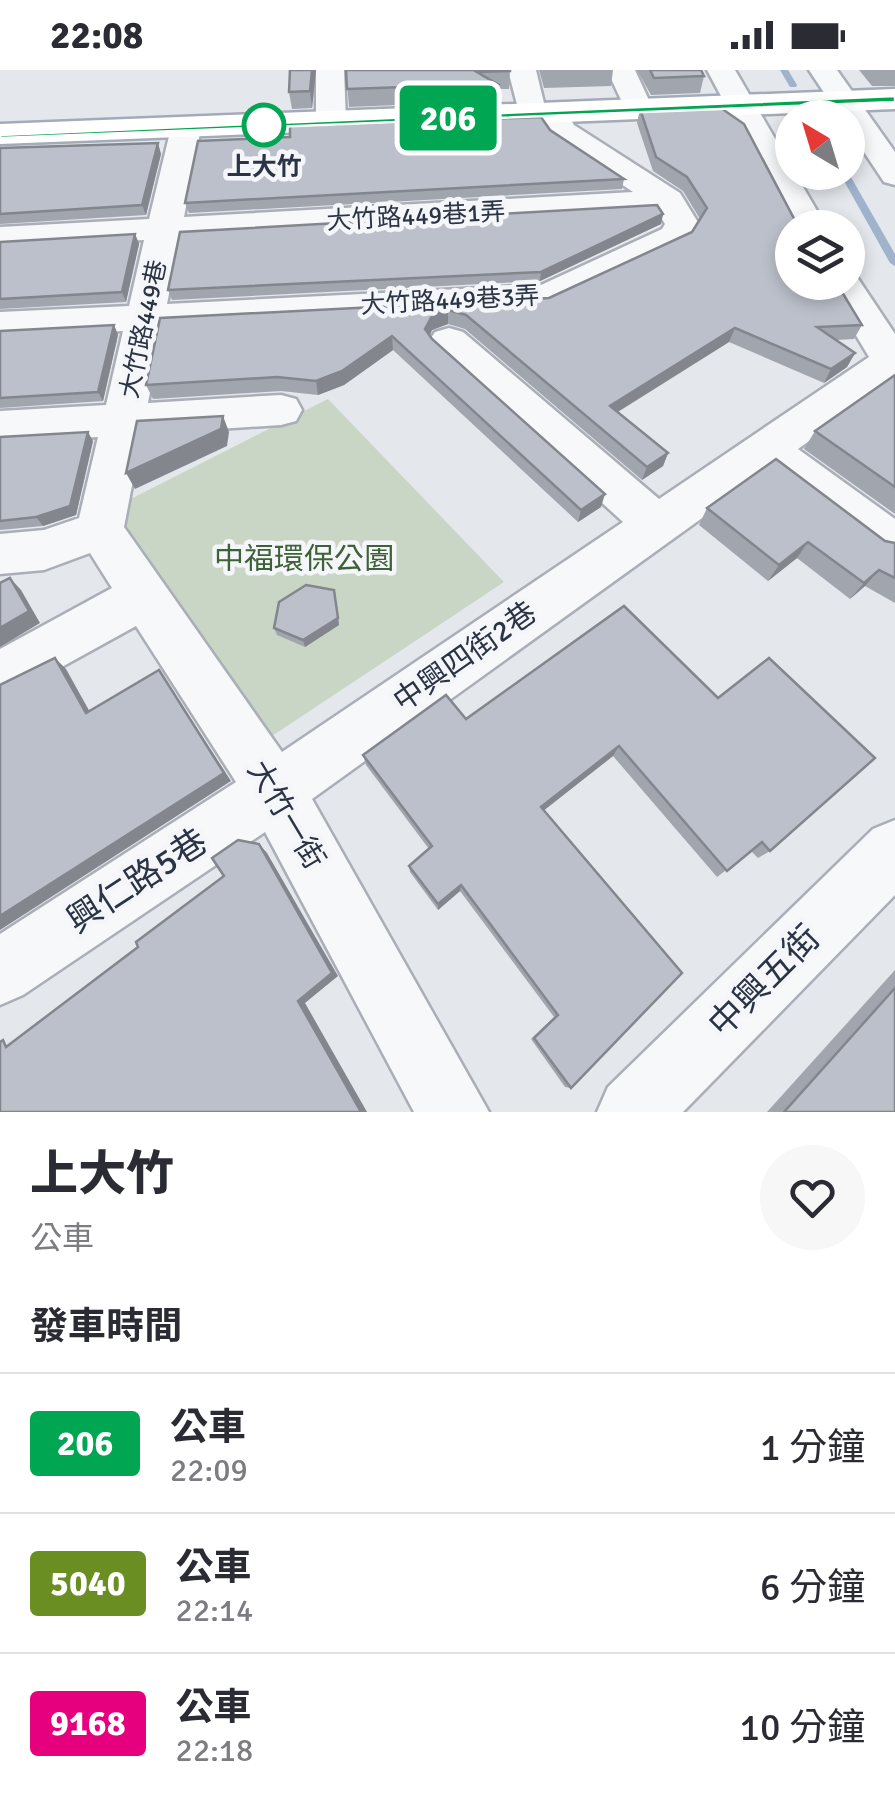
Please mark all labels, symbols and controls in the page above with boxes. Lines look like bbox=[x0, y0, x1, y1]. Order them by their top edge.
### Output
text: 22:08 bbox=[50, 12, 143, 59]
line badge: 206 bbox=[390, 85, 506, 150]
text: 206 bbox=[420, 97, 476, 140]
north arrow bbox=[775, 100, 865, 190]
map controls bbox=[775, 100, 865, 300]
marker: 上大竹 bbox=[243, 104, 285, 146]
place label: 上大竹 bbox=[226, 151, 302, 182]
street label: 大竹路449巷1弄 bbox=[326, 196, 506, 236]
button: layers bbox=[775, 210, 865, 300]
street label: 大竹路449巷 bbox=[113, 257, 173, 401]
street label: 大竹路449巷3弄 bbox=[360, 280, 540, 320]
park label: 中福環保公園 bbox=[214, 541, 394, 578]
street label: 中興四街2巷 bbox=[386, 594, 544, 720]
street label: 大竹一街 bbox=[239, 754, 333, 876]
street label: 興仁路5巷 bbox=[59, 820, 215, 942]
street label: 中興五街 bbox=[699, 916, 829, 1046]
text: 上大竹 bbox=[30, 1145, 174, 1204]
button: heart bbox=[760, 1145, 865, 1250]
text: 公車 bbox=[30, 1219, 94, 1258]
text: 發車時間 bbox=[30, 1303, 182, 1350]
text: 公車 bbox=[170, 1404, 246, 1451]
text: 206 bbox=[57, 1422, 113, 1465]
text: 1 分鐘 bbox=[760, 1424, 865, 1471]
text: 22:09 bbox=[170, 1451, 248, 1490]
text: 公車 bbox=[176, 1544, 252, 1591]
text: 5040 bbox=[50, 1562, 126, 1605]
text: 6 分鐘 bbox=[760, 1564, 865, 1611]
text: 22:14 bbox=[176, 1591, 253, 1630]
text: 公車 bbox=[176, 1684, 252, 1731]
text: 9168 bbox=[50, 1702, 126, 1745]
text: 10 分鐘 bbox=[740, 1704, 865, 1751]
text: 22:18 bbox=[176, 1731, 253, 1770]

